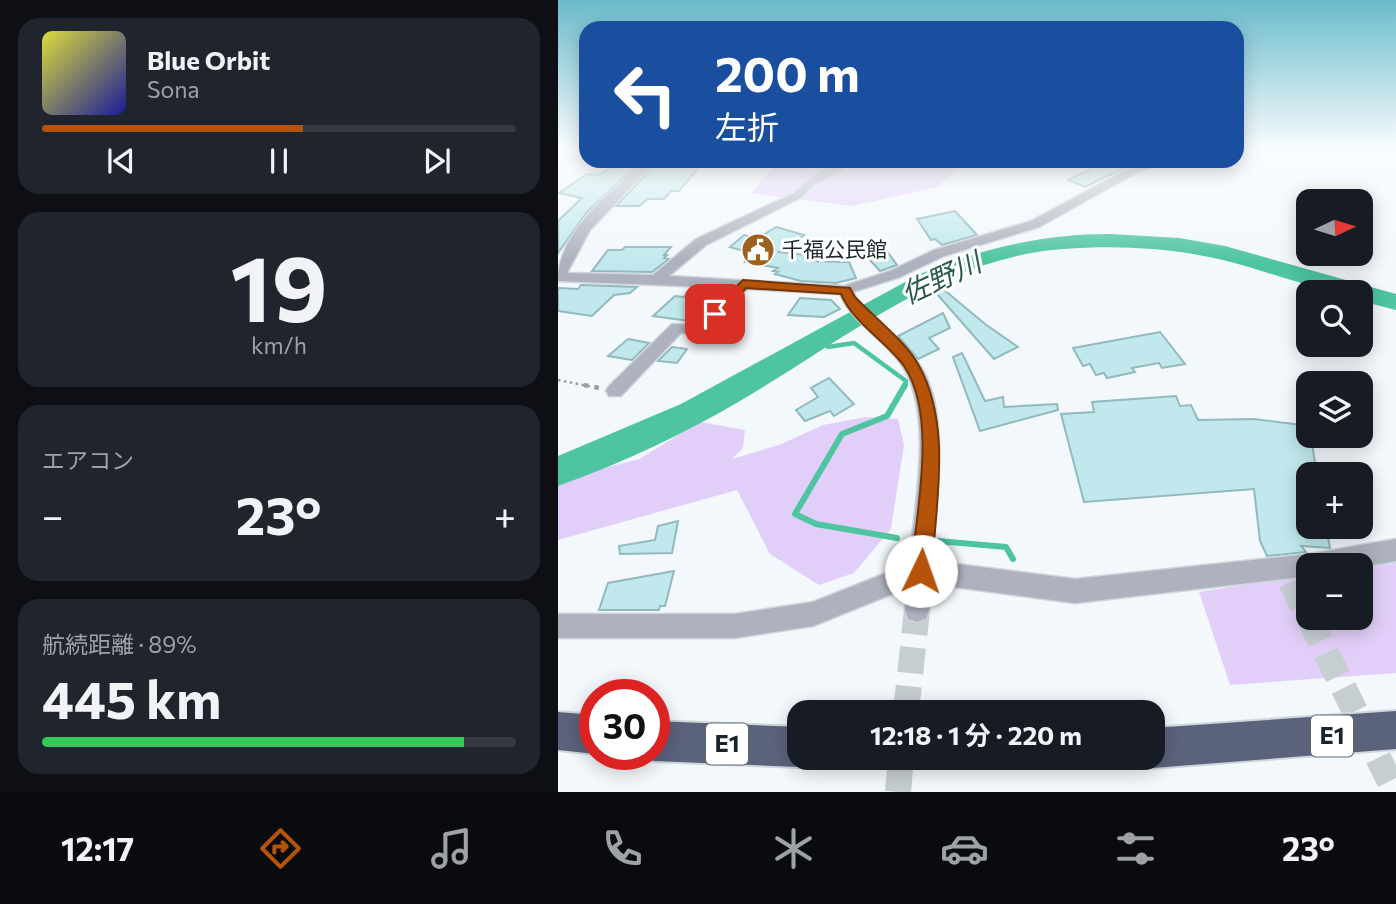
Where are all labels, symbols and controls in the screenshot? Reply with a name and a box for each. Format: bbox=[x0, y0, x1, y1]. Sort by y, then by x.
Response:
text: 200 m bbox=[715, 42, 860, 102]
text: Blue Orbit bbox=[147, 44, 270, 75]
icon: left bbox=[600, 49, 691, 140]
text: Sona bbox=[147, 75, 199, 103]
text: 左折 bbox=[715, 106, 779, 146]
icon: previous bbox=[102, 142, 140, 180]
icon: pause bbox=[260, 142, 298, 180]
icon: next bbox=[418, 142, 456, 180]
north arrow bbox=[1296, 189, 1374, 266]
map controls bbox=[1296, 189, 1373, 630]
text: 19 bbox=[230, 229, 328, 341]
public building icon: 千福公民館 bbox=[739, 231, 777, 269]
place label: 千福公民館 bbox=[782, 236, 887, 261]
water label: 佐野川 bbox=[895, 243, 989, 310]
button: search bbox=[1296, 280, 1373, 357]
pin bbox=[685, 284, 745, 344]
icon: arrive bbox=[696, 295, 734, 333]
text: km/h bbox=[251, 331, 307, 359]
button: layers bbox=[1296, 371, 1373, 448]
text: エアコン bbox=[42, 446, 134, 474]
button: + bbox=[1296, 462, 1373, 539]
text: 23° bbox=[236, 482, 322, 546]
text: − bbox=[42, 491, 64, 538]
text: + bbox=[494, 491, 516, 538]
position arrow bbox=[884, 534, 958, 608]
button: − bbox=[1296, 553, 1373, 630]
text: 航続距離 · 89% bbox=[42, 630, 196, 658]
text: 445 km bbox=[42, 666, 221, 730]
speed limit sign: 30 bbox=[579, 679, 670, 770]
road number: E1 bbox=[1311, 716, 1353, 756]
text: 12:18 · 1 分 · 220 m bbox=[870, 719, 1082, 750]
road number: E1 bbox=[706, 724, 748, 764]
icon: directions bbox=[256, 824, 305, 873]
icon: music bbox=[427, 824, 476, 873]
icon: phone bbox=[598, 824, 647, 873]
icon: climate bbox=[769, 824, 818, 873]
icon: car bbox=[940, 824, 989, 873]
icon: filters bbox=[1111, 824, 1160, 873]
text: 12:17 bbox=[61, 828, 134, 868]
text: 23° bbox=[1282, 828, 1335, 868]

